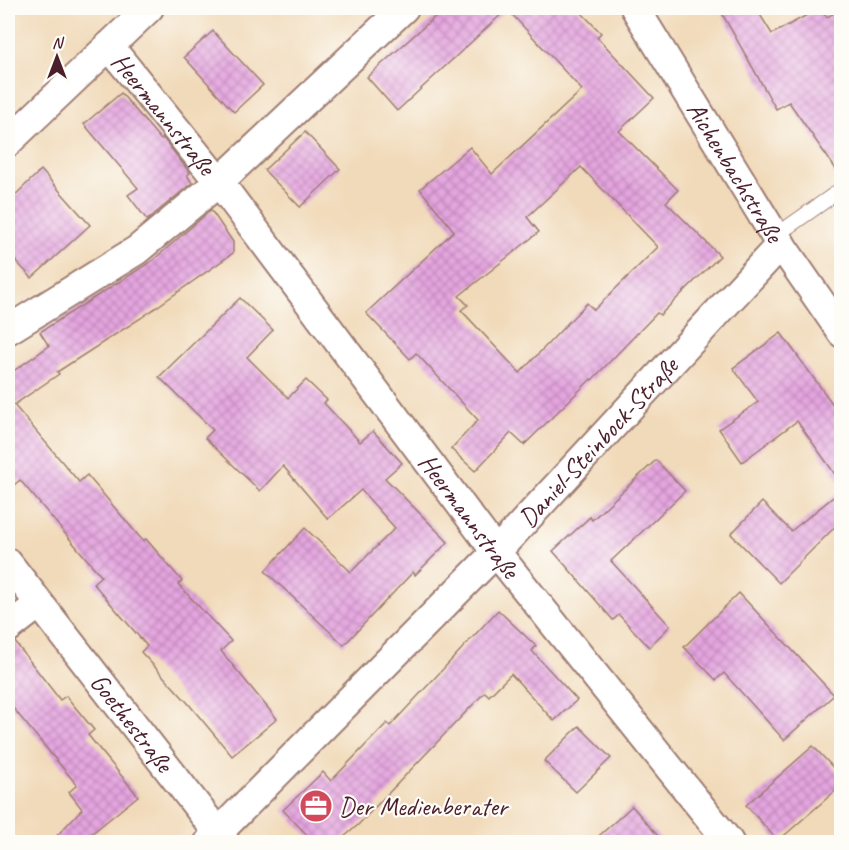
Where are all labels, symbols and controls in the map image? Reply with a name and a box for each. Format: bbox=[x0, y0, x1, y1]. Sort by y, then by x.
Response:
north arrow bbox=[27, 27, 87, 87]
text: N bbox=[52, 33, 65, 53]
street label: Heermannstraße bbox=[104, 46, 224, 184]
street label: Aichenbachstraße bbox=[679, 95, 792, 250]
street label: Daniel-Steinbock-Straße bbox=[511, 348, 687, 534]
street label: Heermannstraße bbox=[411, 447, 528, 587]
street label: Goethestraße bbox=[83, 667, 182, 781]
office icon: Der Medienberater bbox=[298, 788, 334, 824]
place label: Der Medienberater bbox=[339, 790, 510, 823]

